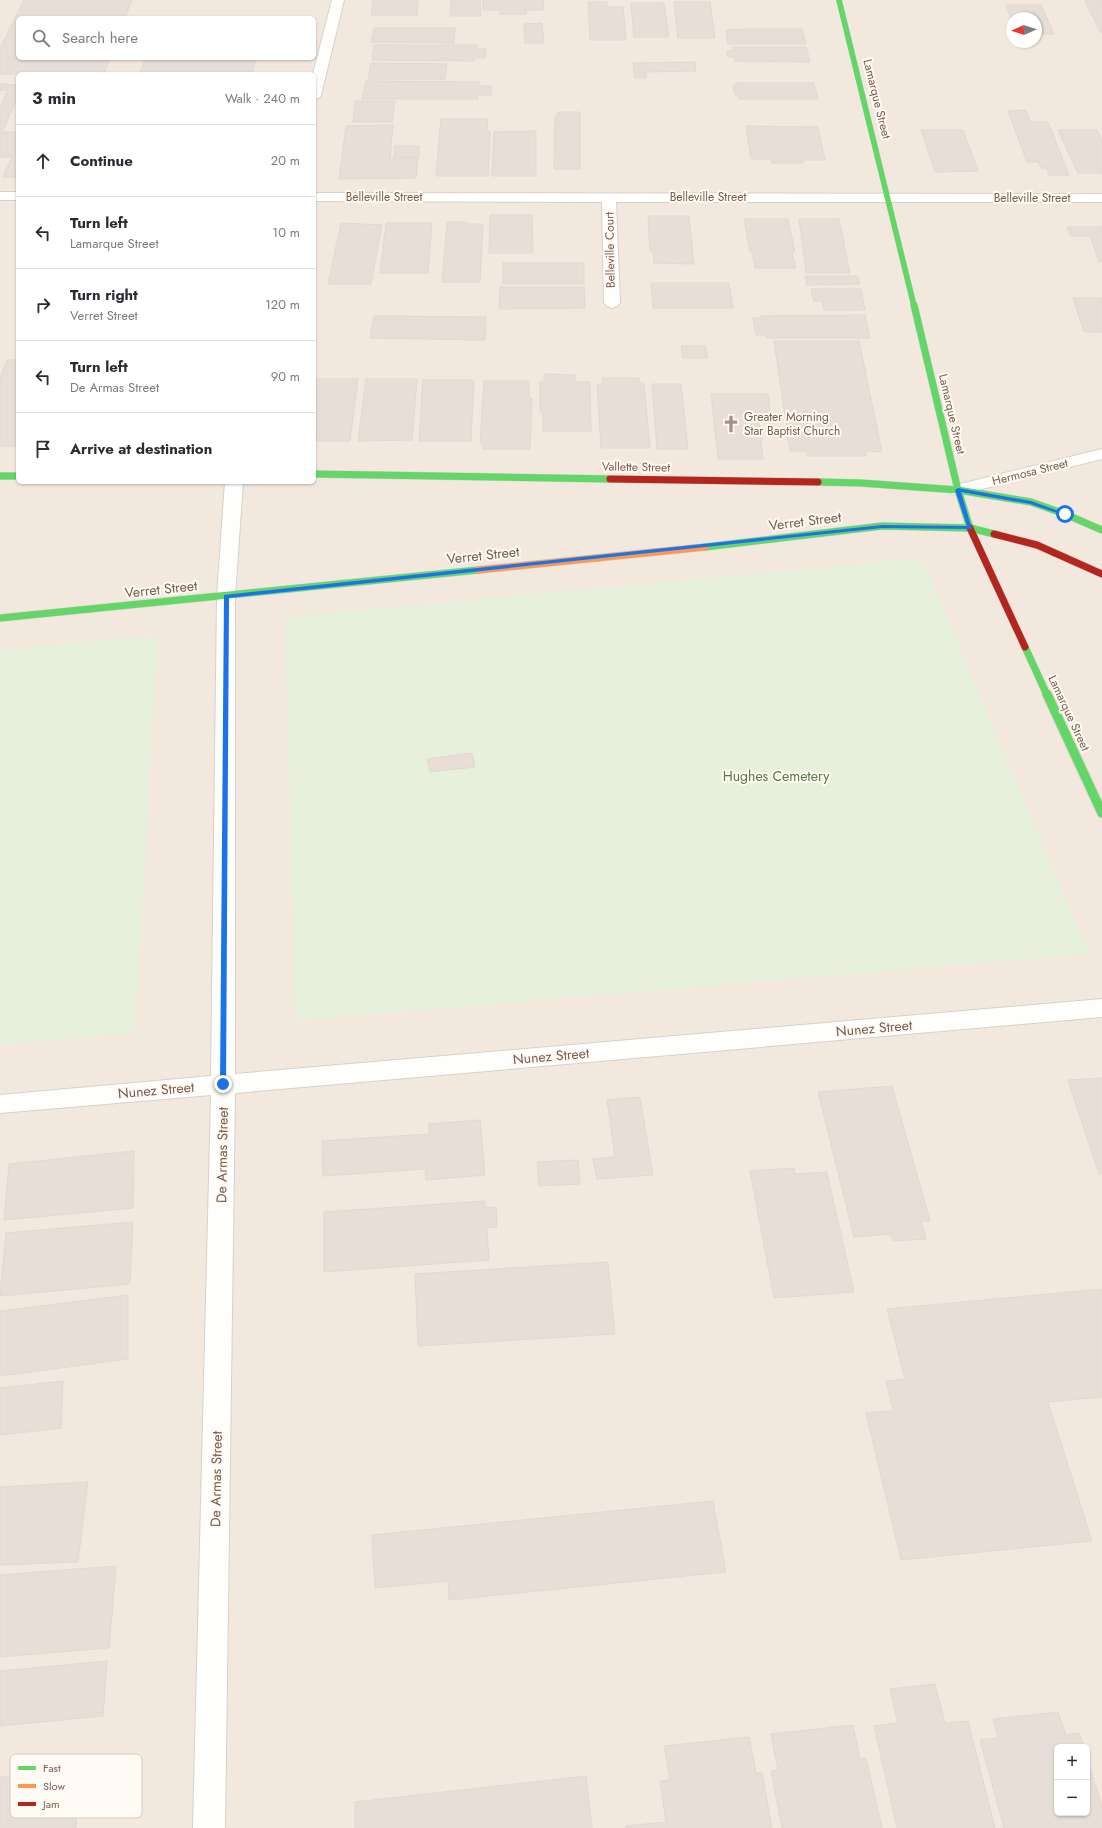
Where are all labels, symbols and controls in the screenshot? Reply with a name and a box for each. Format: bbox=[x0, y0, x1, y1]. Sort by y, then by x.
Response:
north arrow bbox=[1006, 12, 1042, 48]
search box bbox=[16, 16, 316, 60]
icon: search bbox=[30, 27, 52, 49]
text: Search here bbox=[62, 27, 138, 49]
street label: Lamarque Street bbox=[858, 57, 896, 141]
text: 3 min bbox=[32, 86, 76, 110]
text: Walk · 240 m bbox=[225, 89, 300, 108]
icon: ahead bbox=[32, 150, 54, 172]
text: Continue bbox=[70, 150, 133, 172]
text: 20 m bbox=[271, 151, 300, 170]
street label: Belleville Street bbox=[346, 188, 422, 206]
street label: Belleville Street bbox=[670, 188, 746, 206]
street label: Belleville Street bbox=[994, 189, 1070, 207]
text: Turn left bbox=[70, 212, 128, 234]
street label: Belleville Court bbox=[600, 212, 620, 288]
icon: left bbox=[32, 222, 54, 244]
text: 10 m bbox=[272, 223, 300, 242]
text: Lamarque Street bbox=[70, 234, 159, 253]
text: Turn right bbox=[70, 284, 138, 306]
icon: right bbox=[32, 294, 54, 316]
text: 120 m bbox=[265, 295, 300, 314]
text: Verret Street bbox=[70, 306, 138, 325]
text: Turn left bbox=[70, 356, 128, 378]
icon: left bbox=[32, 366, 54, 388]
text: 90 m bbox=[271, 367, 300, 386]
street label: Lamarque Street bbox=[934, 372, 970, 456]
text: De Armas Street bbox=[70, 378, 159, 397]
place label: Greater Morning Star Baptist Church bbox=[744, 408, 840, 440]
church icon: Greater Morning Star Baptist Church bbox=[721, 414, 741, 434]
icon: arrive bbox=[32, 438, 54, 460]
text: Arrive at destination bbox=[70, 438, 212, 460]
street label: Hermosa Street bbox=[990, 454, 1070, 490]
street label: Vallette Street bbox=[602, 457, 670, 477]
route start bbox=[1056, 505, 1074, 523]
street label: Verret Street bbox=[768, 507, 843, 535]
street label: Verret Street bbox=[446, 541, 521, 569]
street label: Verret Street bbox=[124, 575, 199, 603]
street label: Lamarque Street bbox=[1044, 672, 1094, 754]
park label: Hughes Cemetery bbox=[723, 766, 830, 786]
street label: Nunez Street bbox=[835, 1015, 914, 1041]
street label: Nunez Street bbox=[512, 1043, 591, 1069]
route end bbox=[214, 1075, 232, 1093]
street label: Nunez Street bbox=[117, 1077, 196, 1103]
street label: De Armas Street bbox=[211, 1106, 233, 1203]
street label: De Armas Street bbox=[205, 1430, 227, 1527]
map controls bbox=[1054, 1744, 1090, 1816]
button: + bbox=[1054, 1744, 1090, 1780]
legend bbox=[10, 1754, 142, 1818]
text: Fast bbox=[43, 1760, 61, 1776]
text: Slow bbox=[43, 1778, 65, 1794]
button: − bbox=[1054, 1780, 1090, 1816]
text: Jam bbox=[41, 1796, 60, 1812]

